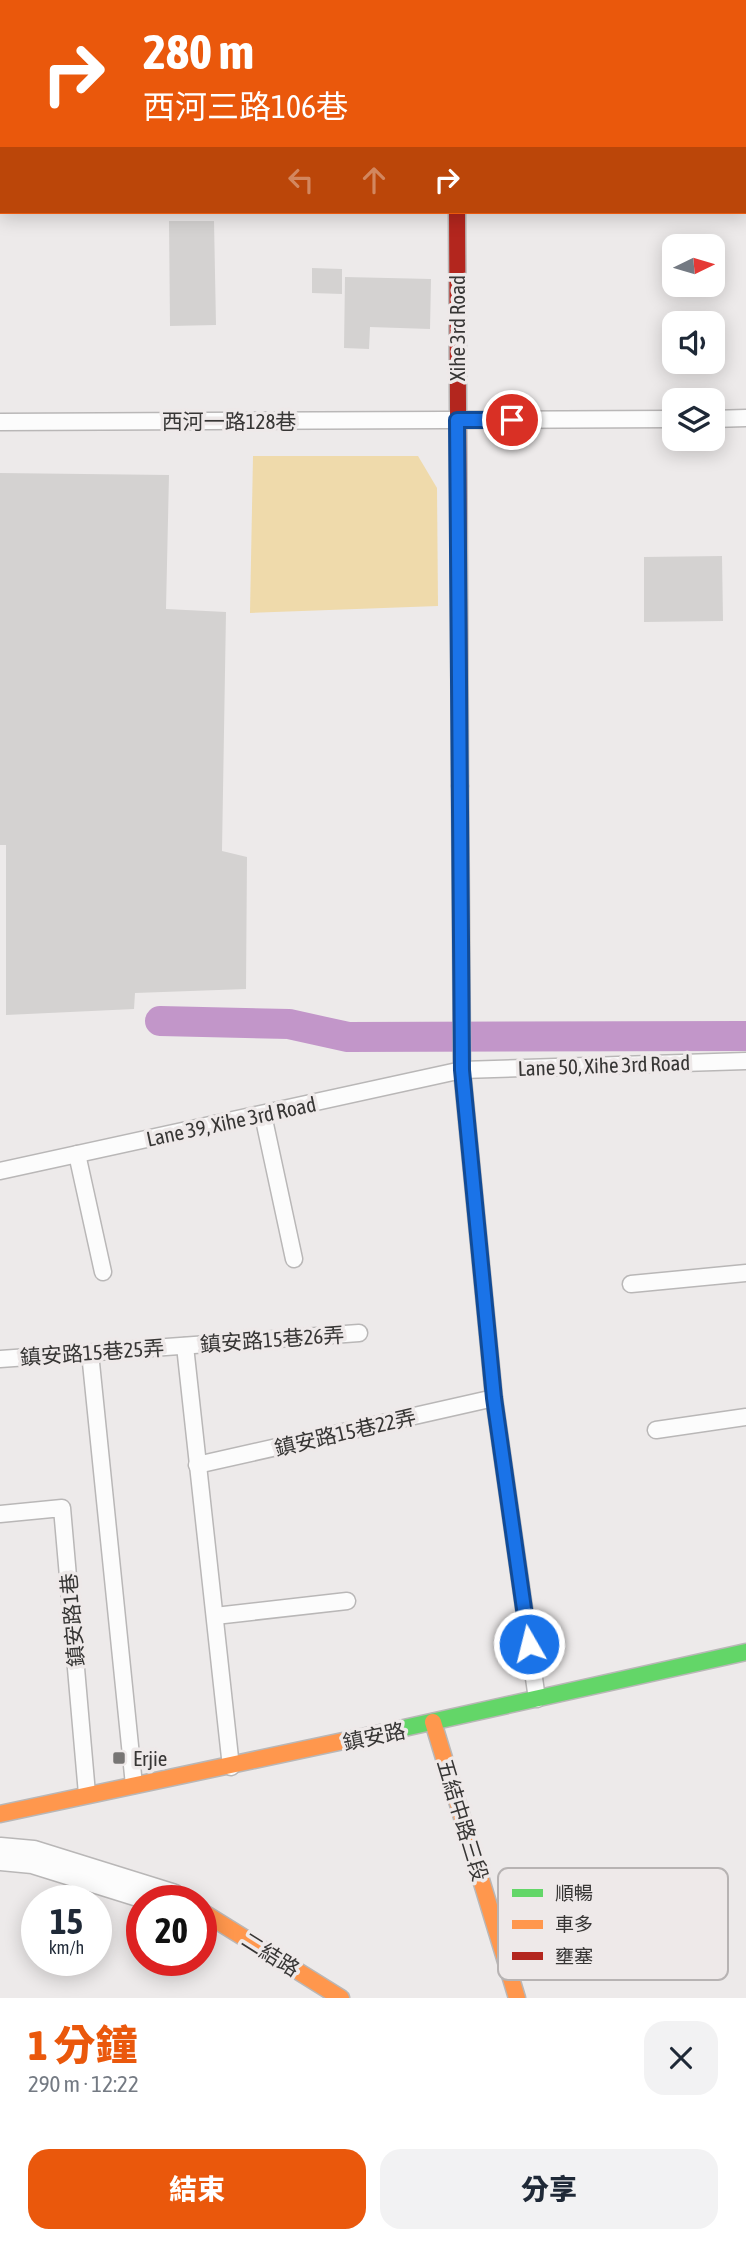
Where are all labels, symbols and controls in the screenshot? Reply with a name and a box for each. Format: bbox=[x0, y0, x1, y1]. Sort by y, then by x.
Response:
text: 280 m bbox=[143, 23, 254, 79]
icon: right bbox=[28, 28, 119, 119]
text: 西河三路106巷 bbox=[143, 88, 348, 125]
icon: left bbox=[282, 161, 320, 199]
icon: ahead bbox=[355, 161, 393, 199]
icon: right bbox=[428, 161, 466, 199]
north arrow bbox=[662, 234, 724, 298]
map controls bbox=[662, 234, 725, 451]
street label: Xihe 3rd Road bbox=[445, 275, 469, 381]
button: sound bbox=[662, 311, 725, 374]
button: layers bbox=[662, 388, 725, 451]
pin bbox=[482, 390, 542, 450]
icon: arrive bbox=[493, 401, 531, 439]
street label: 西河一路128巷 bbox=[162, 409, 296, 433]
street label: Lane 50, Xihe 3rd Road bbox=[517, 1050, 691, 1080]
street label: Lane 39, Xihe 3rd Road bbox=[144, 1091, 318, 1151]
street label: 鎮安路15巷26弄 bbox=[199, 1322, 345, 1356]
street label: 鎮安路15巷25弄 bbox=[19, 1335, 165, 1369]
street label: 鎮安路15巷22弄 bbox=[272, 1404, 418, 1460]
street label: 鎮安路1巷 bbox=[56, 1572, 88, 1668]
position arrow bbox=[492, 1607, 566, 1681]
street label: 鎮安路 bbox=[341, 1718, 407, 1754]
place label: Erjie bbox=[133, 1746, 167, 1770]
marker: Erjie bbox=[111, 1750, 127, 1766]
street label: 五結中路三段 bbox=[433, 1756, 493, 1884]
legend bbox=[498, 1868, 728, 1980]
text: 順暢 bbox=[555, 1882, 593, 1904]
speed limit sign: 20 bbox=[126, 1885, 217, 1976]
text: 15 bbox=[50, 1901, 83, 1941]
text: 車多 bbox=[555, 1913, 593, 1935]
street label: 二結路 bbox=[238, 1927, 304, 1981]
text: km/h bbox=[49, 1937, 84, 1958]
text: 壅塞 bbox=[555, 1945, 593, 1967]
text: 1 分鐘 bbox=[28, 2021, 138, 2069]
button: close bbox=[644, 2021, 718, 2095]
text: 290 m · 12:22 bbox=[28, 2071, 139, 2097]
button: 結束 bbox=[28, 2149, 366, 2229]
button: 分享 bbox=[380, 2149, 718, 2229]

